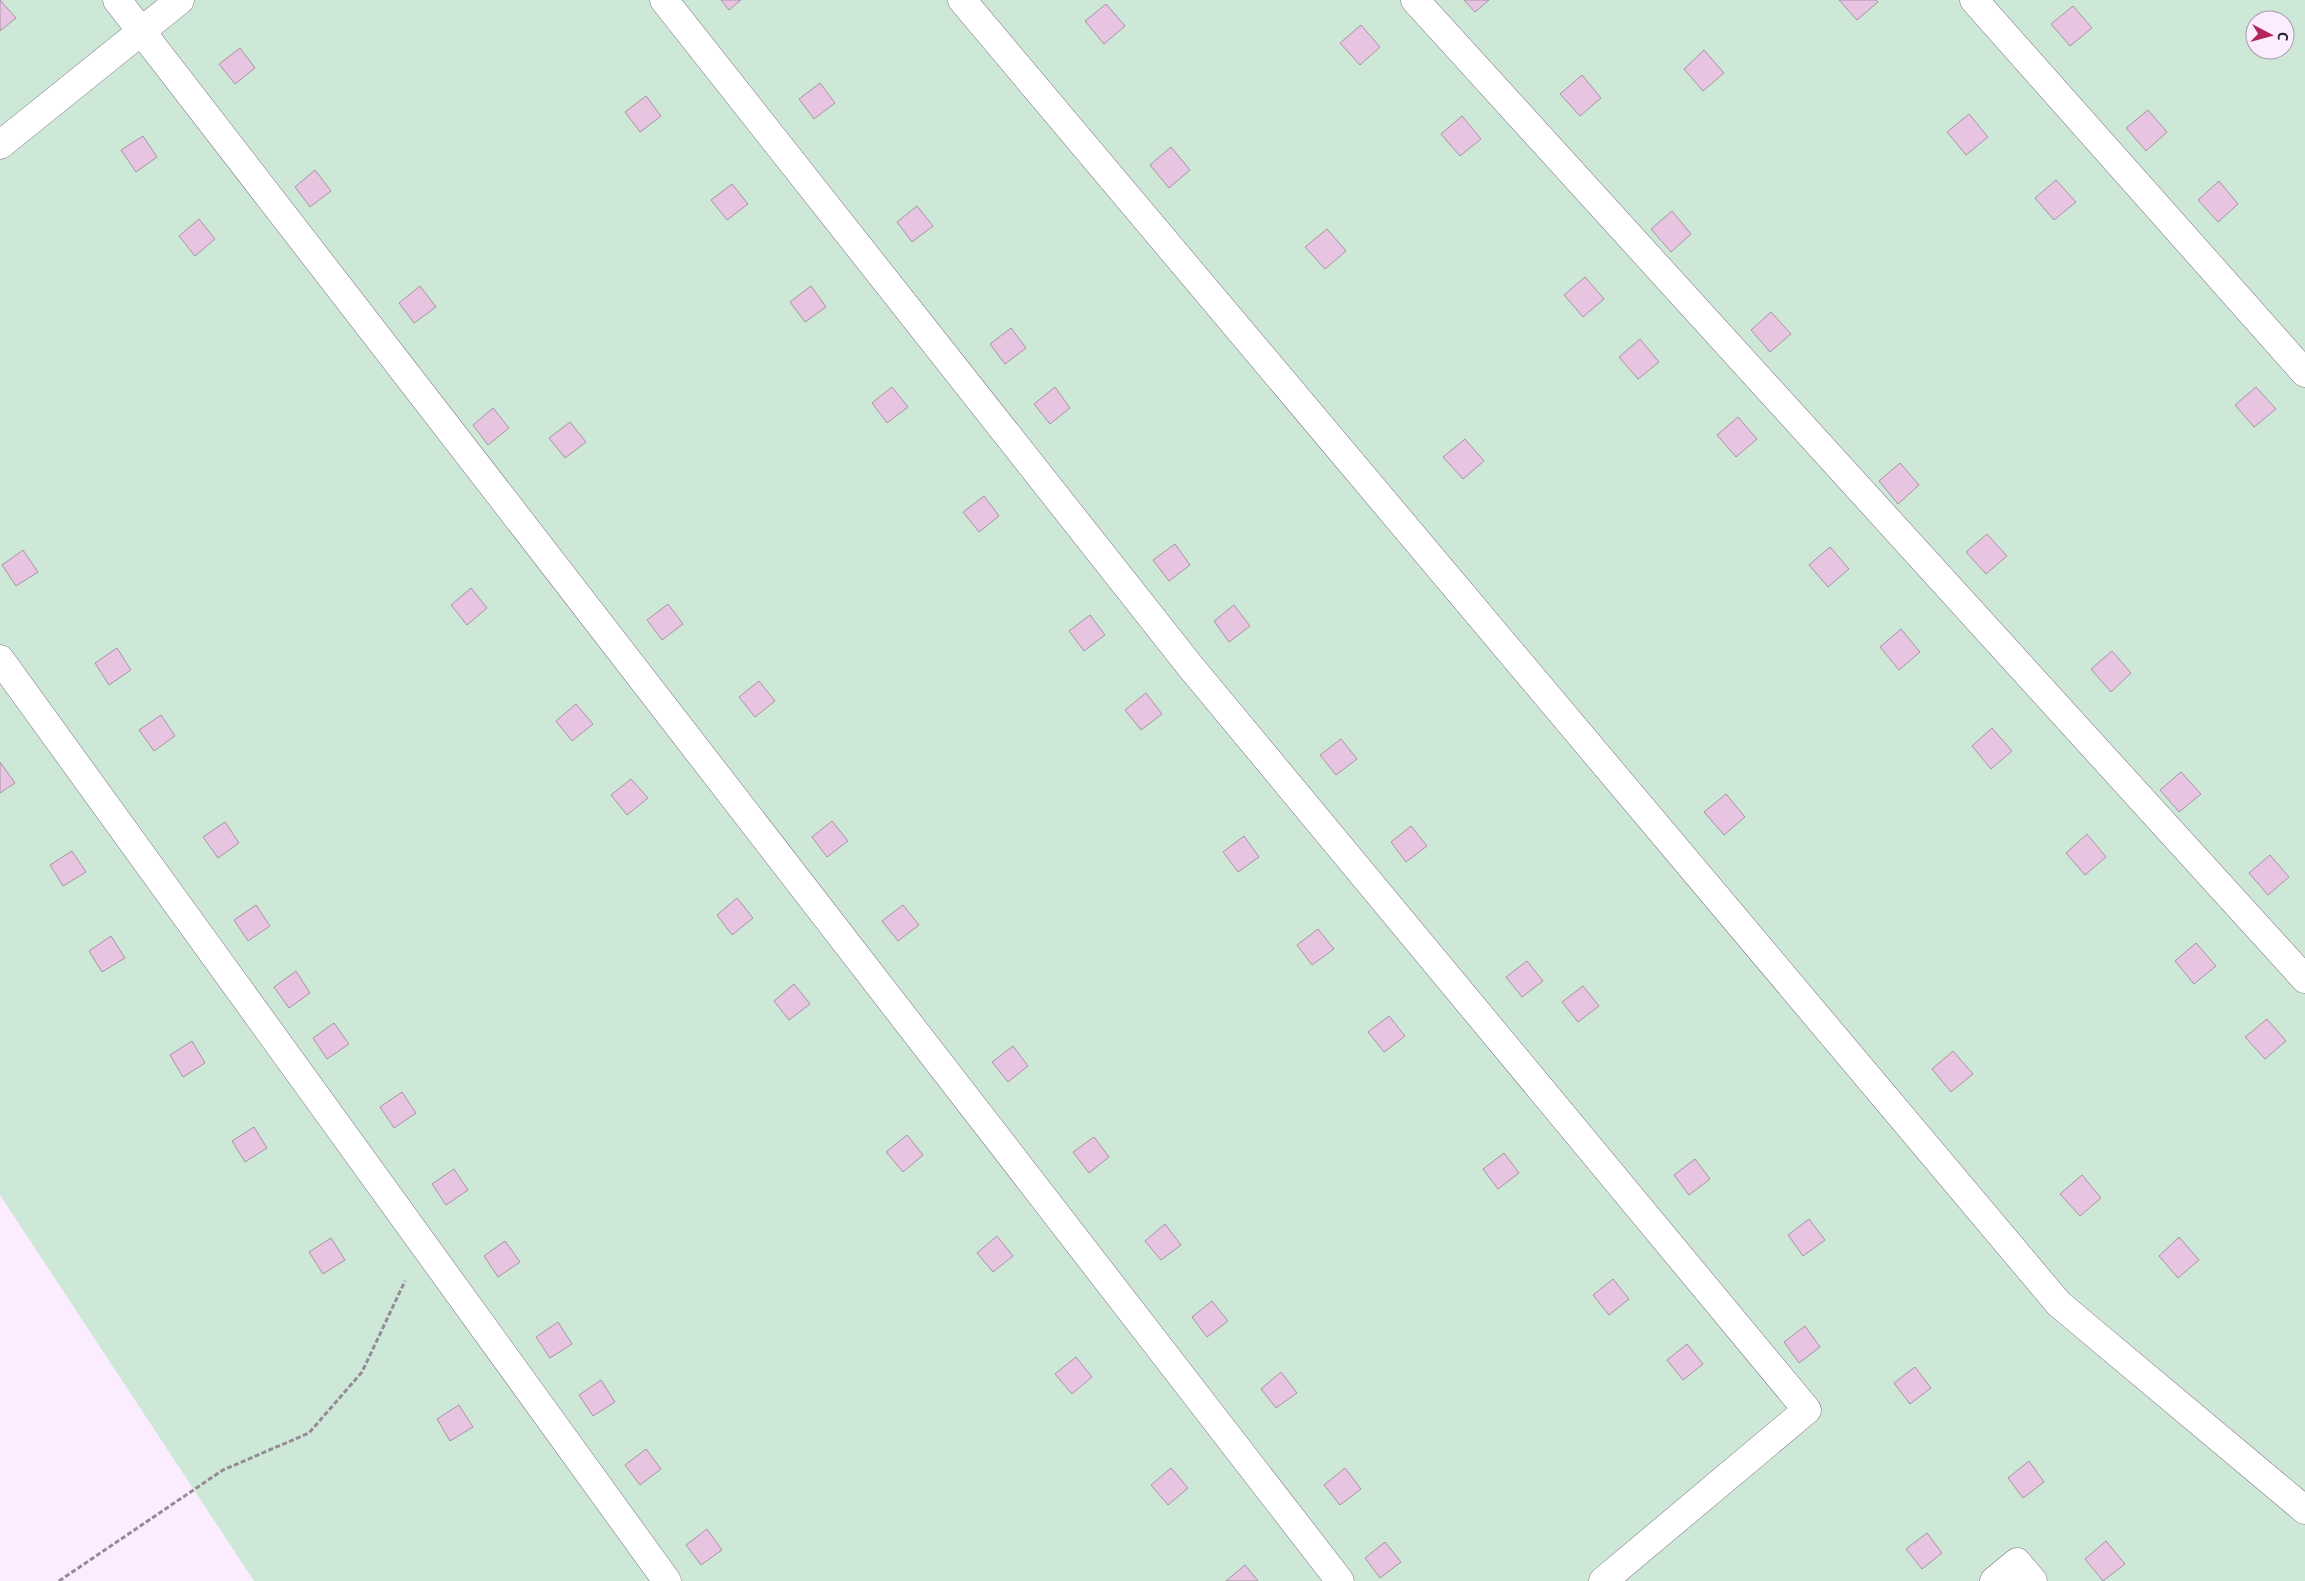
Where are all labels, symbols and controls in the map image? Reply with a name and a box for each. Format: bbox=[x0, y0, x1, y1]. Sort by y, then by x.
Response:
north arrow bbox=[2245, 10, 2295, 60]
text: С bbox=[2274, 31, 2293, 42]

